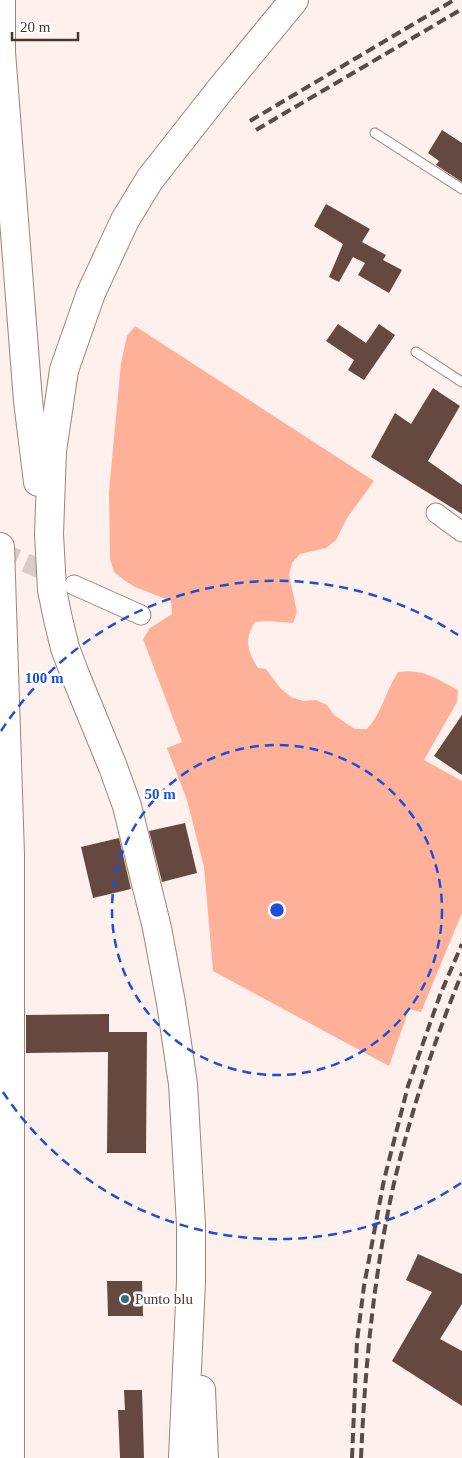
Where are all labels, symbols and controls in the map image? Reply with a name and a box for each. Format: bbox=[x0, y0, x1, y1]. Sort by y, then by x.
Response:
scale bar bbox=[12, 10, 79, 42]
text: 20 m bbox=[20, 19, 51, 35]
text: 100 m bbox=[25, 670, 64, 686]
text: 50 m bbox=[144, 786, 176, 802]
centre of rings bbox=[268, 901, 286, 919]
place label: Punto blu bbox=[135, 1291, 193, 1307]
marker: Punto blu bbox=[119, 1293, 131, 1305]

